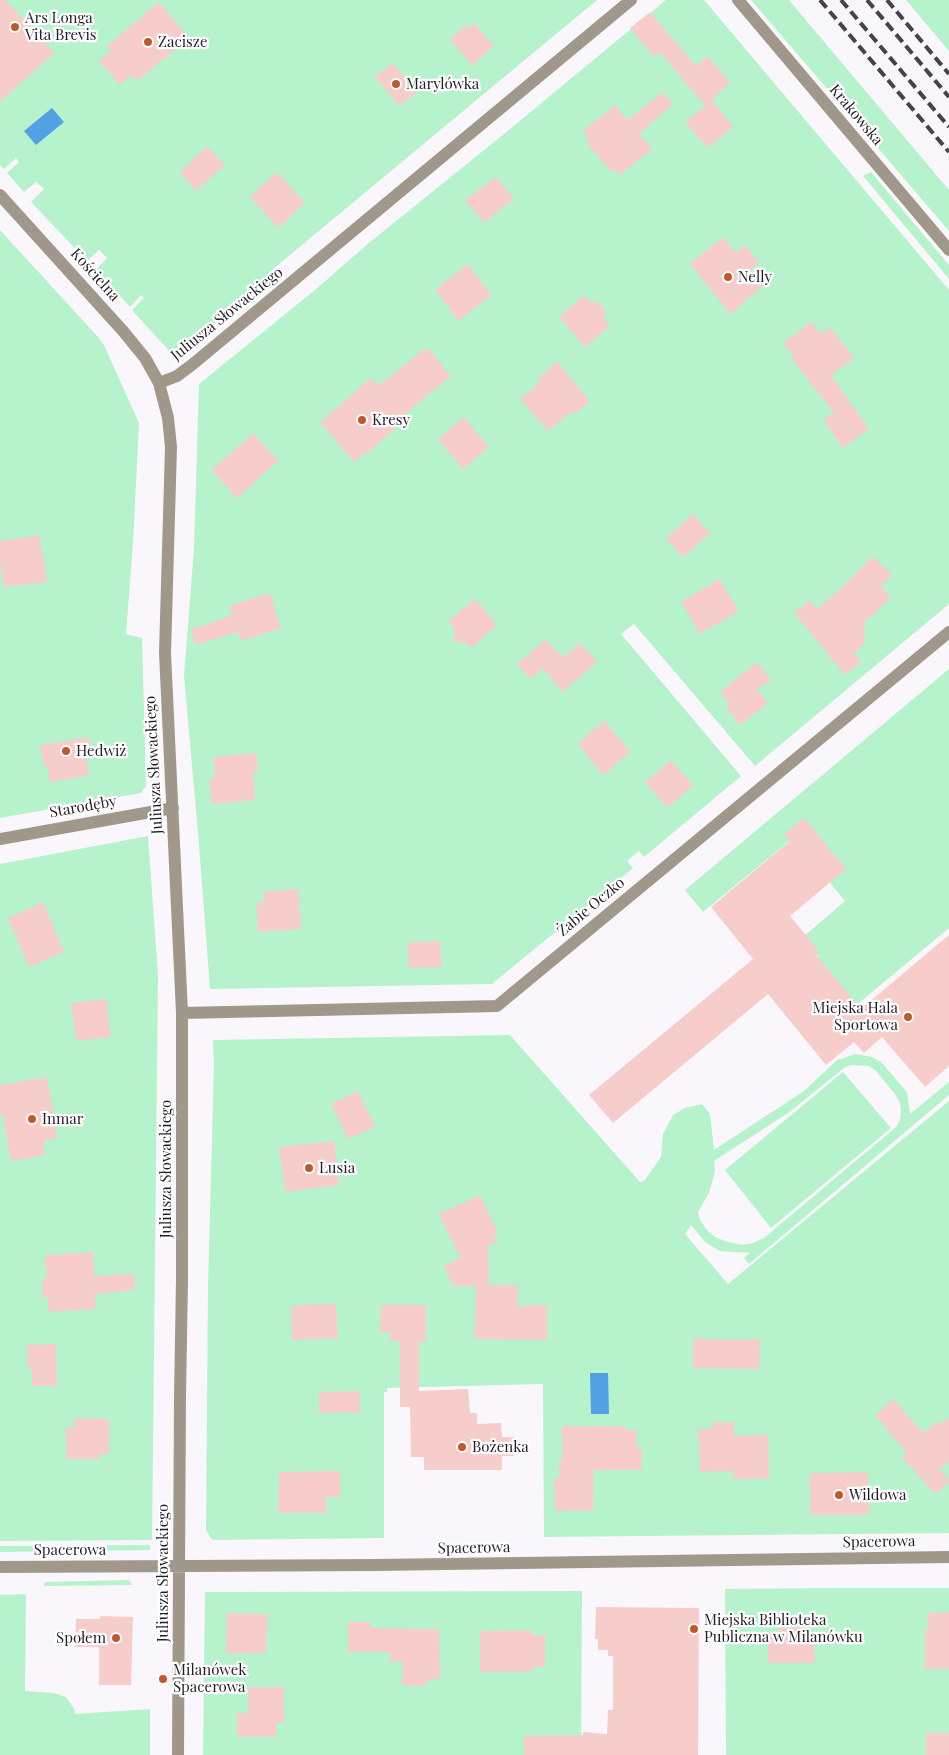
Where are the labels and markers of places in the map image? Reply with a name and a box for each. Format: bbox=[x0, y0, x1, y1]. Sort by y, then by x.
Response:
place label: Ars Longa Vita Brevis bbox=[25, 9, 97, 44]
marker: Ars Longa Vita Brevis bbox=[9, 21, 21, 33]
place label: Zacisze bbox=[158, 33, 207, 51]
marker: Zacisze bbox=[142, 36, 154, 48]
place label: Marylówka bbox=[406, 75, 479, 93]
marker: Marylówka bbox=[390, 78, 402, 90]
place label: Nelly bbox=[738, 268, 772, 286]
marker: Nelly bbox=[722, 271, 734, 283]
place label: Kresy bbox=[372, 411, 410, 429]
marker: Kresy bbox=[356, 414, 368, 426]
place label: Hedwiż bbox=[76, 742, 126, 760]
marker: Hedwiż bbox=[60, 745, 72, 757]
place label: Miejska Hala Sportowa bbox=[812, 999, 898, 1034]
marker: Miejska Hala Sportowa bbox=[902, 1011, 914, 1023]
place label: Inmar bbox=[42, 1110, 84, 1128]
marker: Inmar bbox=[26, 1113, 38, 1125]
place label: Lusia bbox=[319, 1159, 355, 1177]
marker: Lusia bbox=[303, 1162, 315, 1174]
place label: Bożenka bbox=[472, 1438, 529, 1456]
marker: Bożenka bbox=[456, 1441, 468, 1453]
place label: Wildowa bbox=[849, 1486, 907, 1504]
marker: Wildowa bbox=[833, 1489, 845, 1501]
place label: Miejska Biblioteka Publiczna w Milanówku bbox=[704, 1611, 863, 1646]
marker: Miejska Biblioteka Publiczna w Milanówku bbox=[688, 1623, 700, 1635]
place label: Społem bbox=[56, 1629, 106, 1647]
marker: Społem bbox=[110, 1632, 122, 1644]
place label: Milanówek Spacerowa bbox=[173, 1661, 247, 1696]
marker: Milanówek Spacerowa bbox=[157, 1673, 169, 1685]

